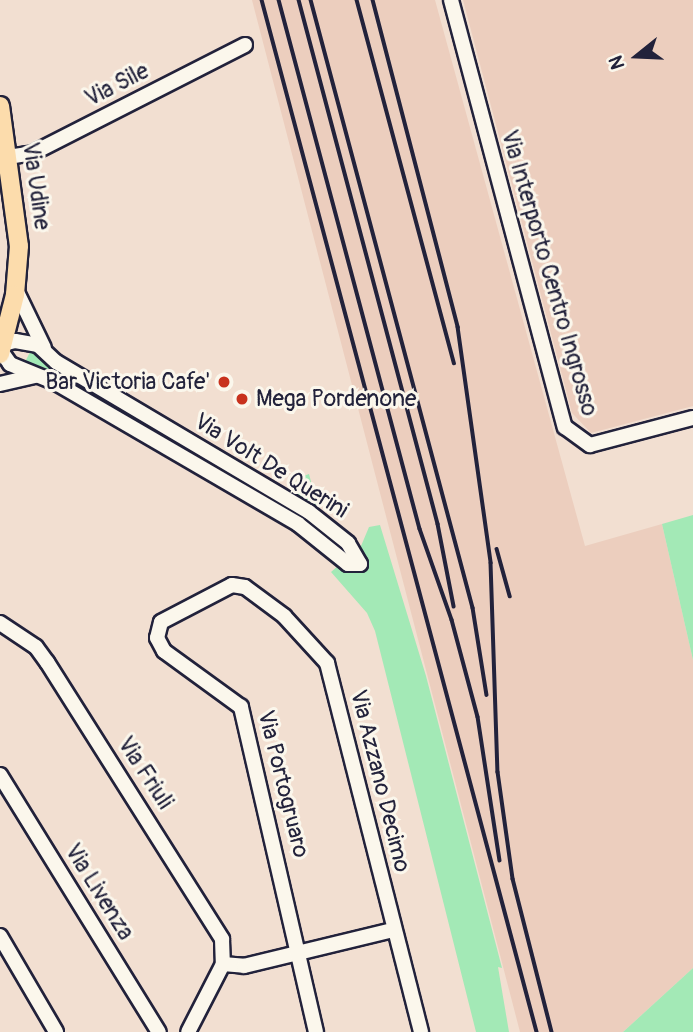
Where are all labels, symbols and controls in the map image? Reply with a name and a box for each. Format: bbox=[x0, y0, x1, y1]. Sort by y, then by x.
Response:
north arrow bbox=[602, 21, 672, 91]
text: N bbox=[604, 53, 630, 72]
street label: Via Sile bbox=[80, 57, 154, 113]
street label: Via Interporto Centro Ingrosso bbox=[495, 127, 603, 419]
street label: Via Udine bbox=[16, 140, 56, 232]
place label: Bar Victoria Cafe' bbox=[45, 368, 210, 396]
marker: Bar Victoria Cafe' bbox=[216, 374, 232, 390]
place label: Mega Pordenone bbox=[256, 385, 416, 413]
marker: Mega Pordenone bbox=[234, 391, 250, 407]
street label: Via Volt De Querini bbox=[189, 408, 353, 524]
street label: Via Azzano Decimo bbox=[344, 687, 416, 875]
street label: Via Portogruaro bbox=[251, 708, 315, 860]
street label: Via Friuli bbox=[111, 732, 179, 814]
street label: Via Livenza bbox=[59, 839, 139, 945]

